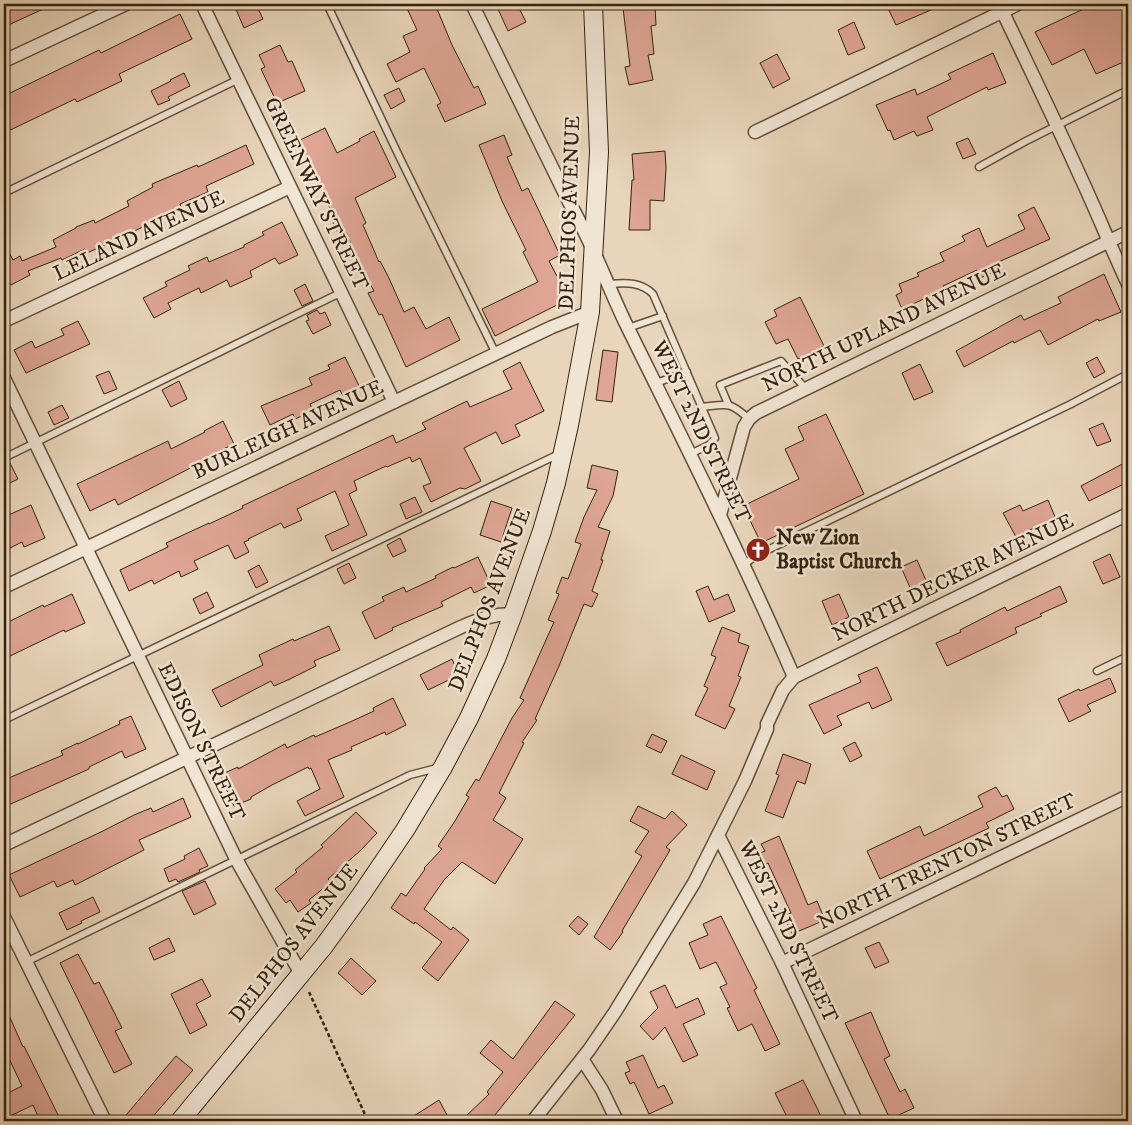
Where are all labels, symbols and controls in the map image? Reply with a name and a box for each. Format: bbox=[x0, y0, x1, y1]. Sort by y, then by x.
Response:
street label: GREENWAY STREET bbox=[258, 93, 374, 295]
street label: DELPHOS AVENUE bbox=[554, 115, 586, 311]
street label: LELAND AVENUE bbox=[49, 185, 229, 287]
street label: NORTH UPLAND AVENUE bbox=[758, 258, 1010, 398]
street label: WEST 2ND STREET bbox=[645, 336, 757, 528]
street label: BURLEIGH AVENUE bbox=[188, 374, 388, 486]
street label: DELPHOS AVENUE bbox=[443, 504, 537, 696]
street label: NORTH DECKER AVENUE bbox=[828, 508, 1078, 648]
place label: New Zion Baptist Church bbox=[776, 525, 903, 575]
church icon: New Zion Baptist Church bbox=[745, 537, 771, 563]
street label: EDISON STREET bbox=[151, 659, 251, 825]
street label: NORTH TRENTON STREET bbox=[813, 788, 1081, 936]
street label: WEST 2ND STREET bbox=[732, 836, 844, 1028]
street label: DELPHOS AVENUE bbox=[224, 858, 364, 1028]

